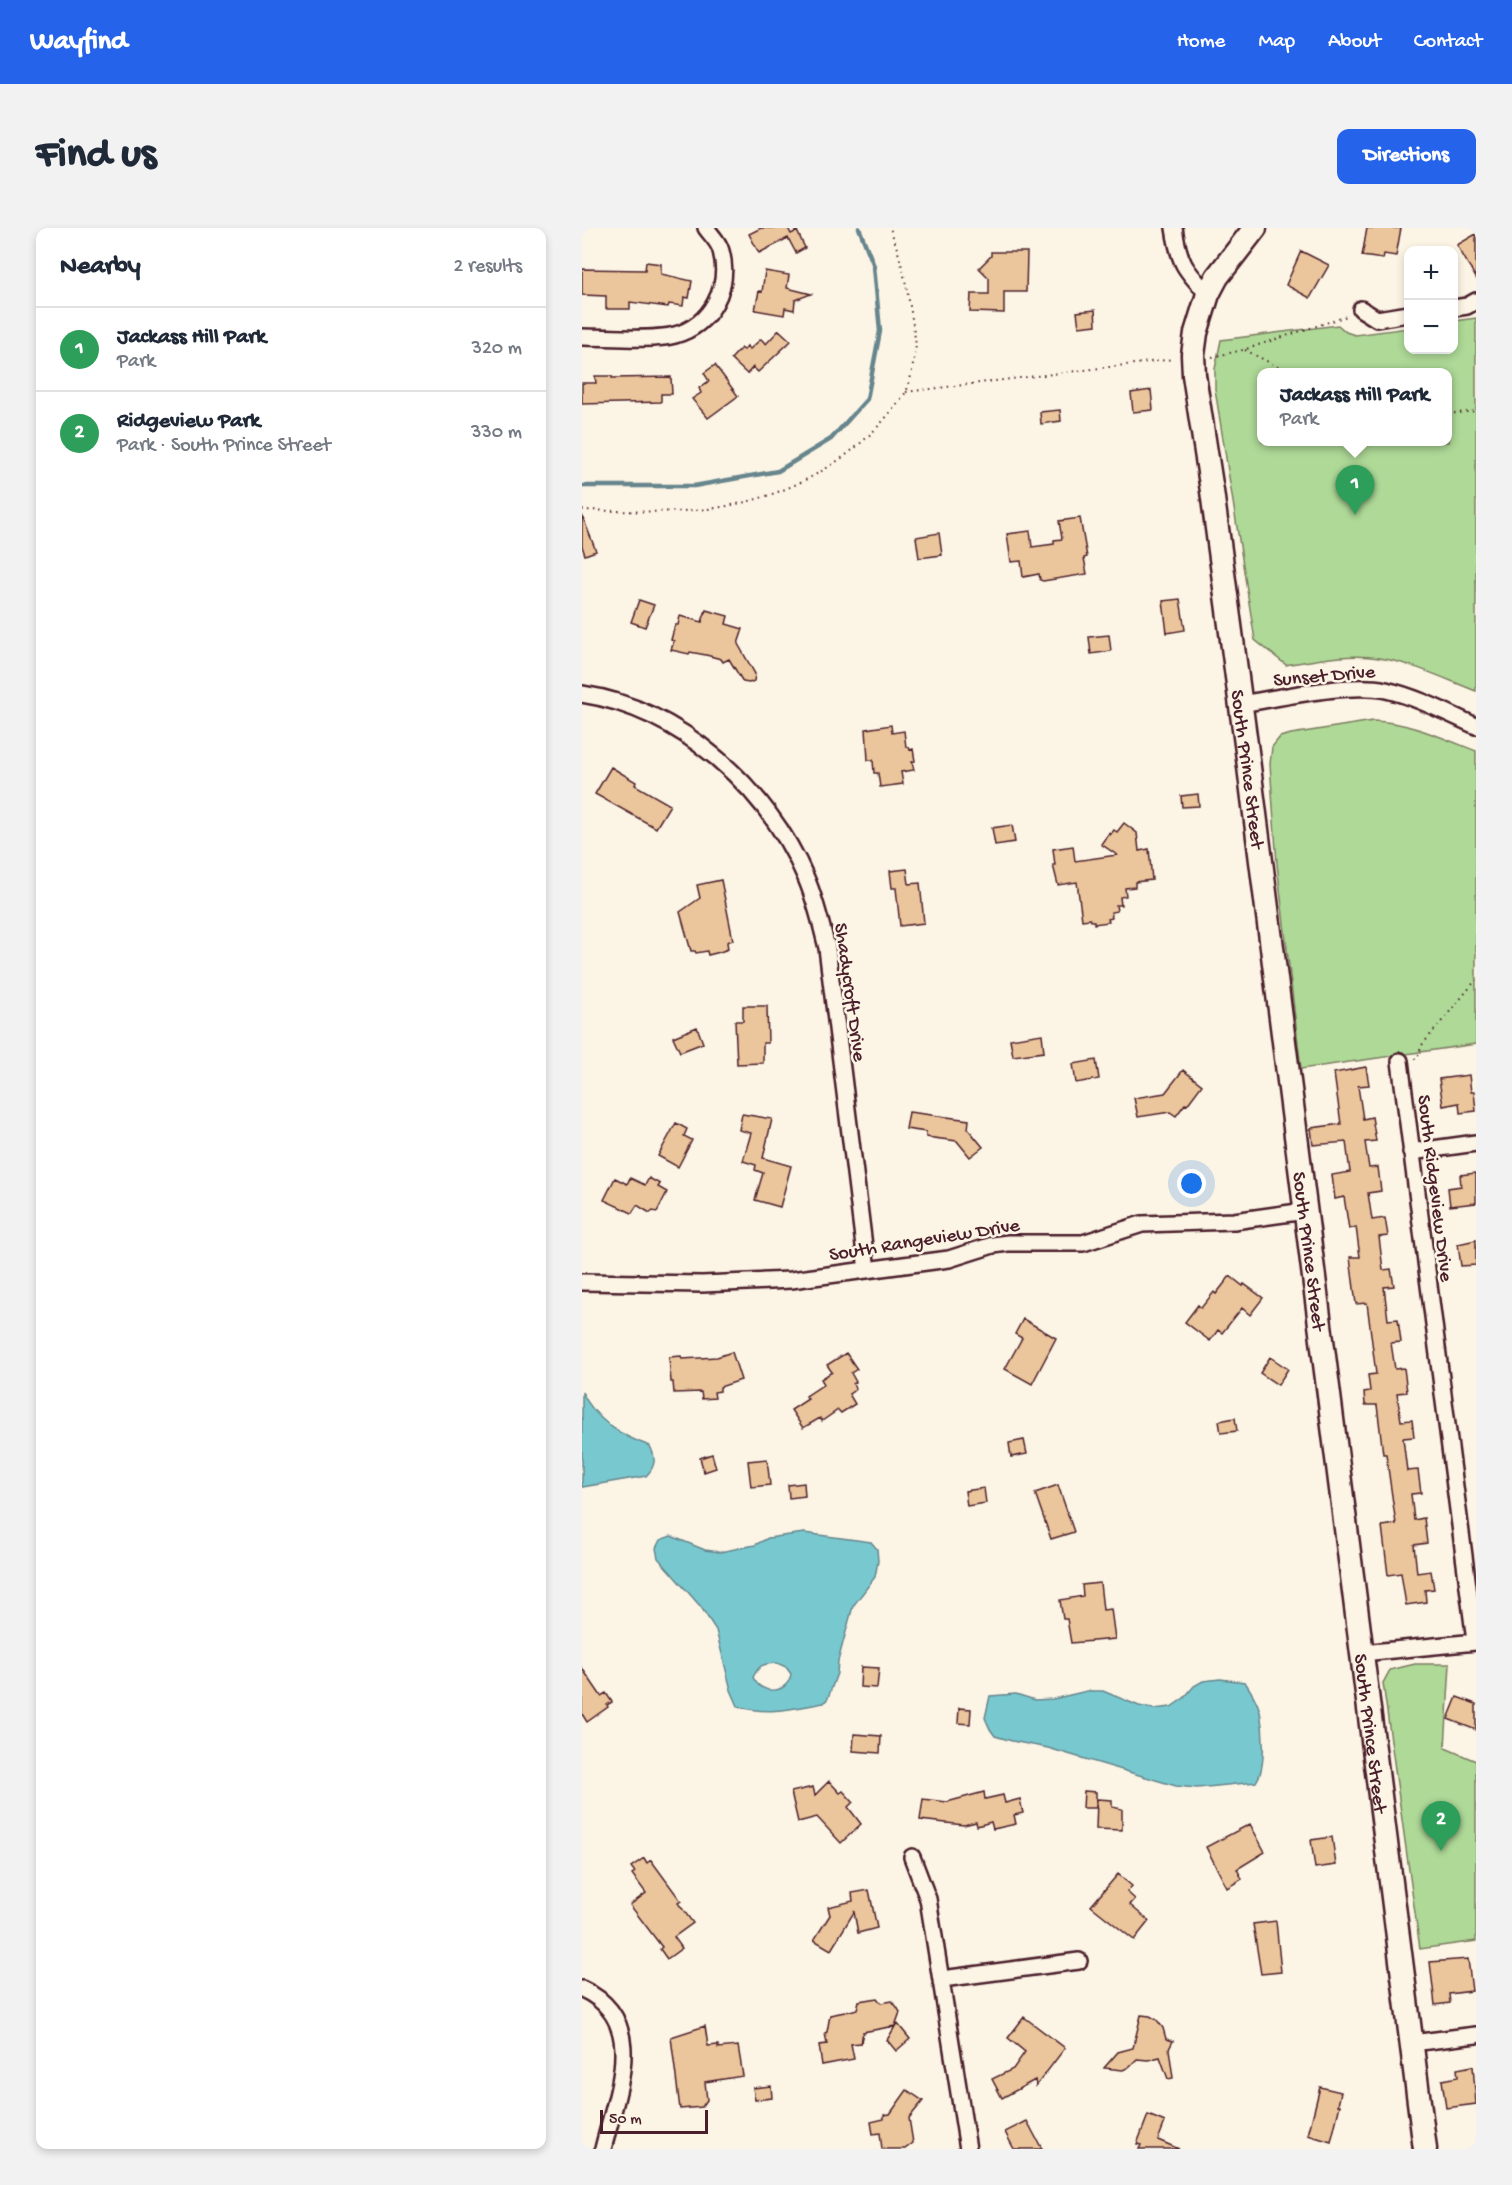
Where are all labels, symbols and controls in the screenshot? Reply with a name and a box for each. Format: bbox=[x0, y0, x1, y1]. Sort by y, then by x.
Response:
text: Wayfind bbox=[30, 26, 127, 59]
text: Home bbox=[1177, 30, 1225, 55]
text: Map bbox=[1258, 30, 1295, 55]
text: About bbox=[1328, 30, 1381, 55]
text: Contact bbox=[1414, 30, 1482, 55]
button: Directions bbox=[1337, 129, 1476, 184]
text: Find us bbox=[36, 132, 156, 181]
map controls bbox=[1404, 246, 1458, 354]
button: + bbox=[1404, 246, 1458, 300]
text: Nearby bbox=[60, 252, 141, 283]
text: 2 results bbox=[453, 256, 522, 279]
button: − bbox=[1404, 300, 1458, 354]
text: Jackass Hill Park bbox=[117, 325, 266, 351]
text: 1 bbox=[75, 338, 84, 361]
text: 320 m bbox=[472, 338, 522, 361]
text: Park bbox=[117, 351, 155, 374]
popup bbox=[1257, 368, 1452, 446]
text: Jackass Hill Park bbox=[1280, 383, 1429, 409]
text: Ridgeview Park bbox=[117, 409, 260, 435]
text: Park bbox=[1280, 409, 1318, 432]
text: 2 bbox=[75, 422, 84, 445]
text: 330 m bbox=[471, 422, 522, 445]
text: Park · South Prince Street bbox=[117, 435, 331, 458]
pin: 1 bbox=[1336, 466, 1374, 515]
street label: Sunset Drive bbox=[1272, 662, 1377, 693]
street label: South Prince Street bbox=[1224, 688, 1268, 852]
street label: Shadycroft Drive bbox=[827, 922, 870, 1064]
street label: South Ridgeview Drive bbox=[1411, 1094, 1456, 1284]
your location bbox=[1177, 1169, 1206, 1198]
street label: South Prince Street bbox=[1286, 1171, 1329, 1334]
street label: South Rangeview Drive bbox=[828, 1215, 1022, 1268]
street label: South Prince Street bbox=[1347, 1653, 1390, 1816]
pin: 2 bbox=[1422, 1802, 1460, 1851]
scale bar bbox=[600, 2107, 708, 2134]
text: 50 m bbox=[609, 2111, 642, 2130]

